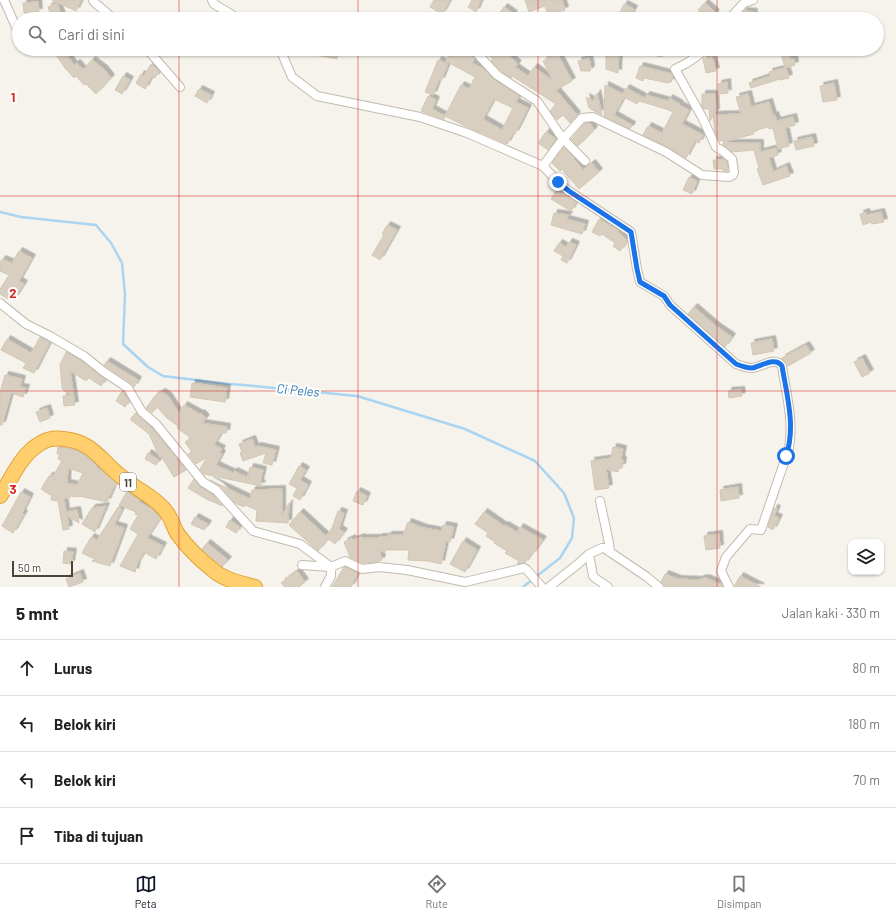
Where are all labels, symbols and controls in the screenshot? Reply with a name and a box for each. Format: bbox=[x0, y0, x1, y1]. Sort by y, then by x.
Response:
search box bbox=[12, 12, 884, 56]
icon: search bbox=[26, 23, 48, 45]
text: Cari di sini bbox=[58, 25, 125, 43]
text: 1 bbox=[11, 89, 15, 105]
route end bbox=[549, 173, 567, 191]
text: 2 bbox=[9, 285, 17, 301]
water label: Ci Peles bbox=[276, 380, 320, 400]
route start bbox=[777, 447, 795, 465]
road number: 11 bbox=[120, 473, 136, 491]
text: 3 bbox=[9, 481, 17, 497]
map controls bbox=[848, 539, 884, 575]
button: layers bbox=[848, 539, 884, 575]
scale bar bbox=[12, 559, 73, 578]
text: 50 m bbox=[18, 561, 41, 574]
text: 5 mnt bbox=[16, 603, 59, 623]
text: Jalan kaki · 330 m bbox=[782, 605, 880, 621]
icon: ahead bbox=[16, 657, 38, 679]
text: Lurus bbox=[54, 659, 92, 677]
text: 80 m bbox=[853, 660, 880, 676]
icon: left bbox=[16, 713, 38, 735]
text: Belok kiri bbox=[54, 715, 116, 733]
text: 180 m bbox=[848, 716, 880, 732]
icon: left bbox=[16, 769, 38, 791]
text: Belok kiri bbox=[54, 771, 116, 789]
text: 70 m bbox=[853, 772, 880, 788]
icon: arrive bbox=[16, 825, 38, 847]
text: Tiba di tujuan bbox=[54, 827, 143, 845]
tab: Peta bbox=[135, 873, 157, 910]
tab: Rute bbox=[426, 873, 448, 910]
tab: Disimpan bbox=[717, 873, 761, 910]

